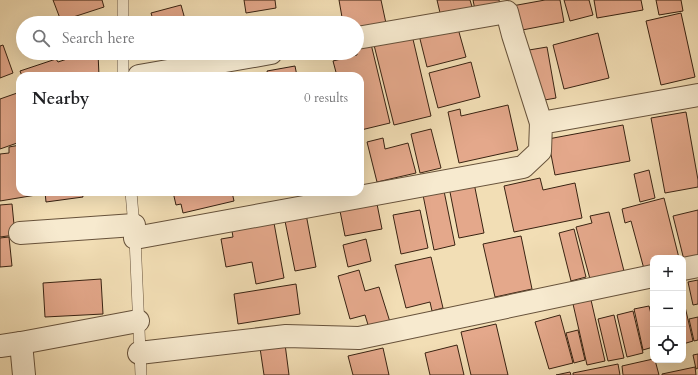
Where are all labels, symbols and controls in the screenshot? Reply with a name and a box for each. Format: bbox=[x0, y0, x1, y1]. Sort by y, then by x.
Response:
search box bbox=[16, 16, 364, 60]
icon: search bbox=[30, 27, 52, 49]
text: Search here bbox=[62, 28, 135, 48]
text: Nearby bbox=[32, 87, 89, 110]
text: 0 results bbox=[304, 89, 348, 107]
map controls bbox=[650, 255, 686, 363]
button: + bbox=[650, 255, 686, 291]
button: − bbox=[650, 291, 686, 327]
button: locate bbox=[650, 327, 686, 363]

